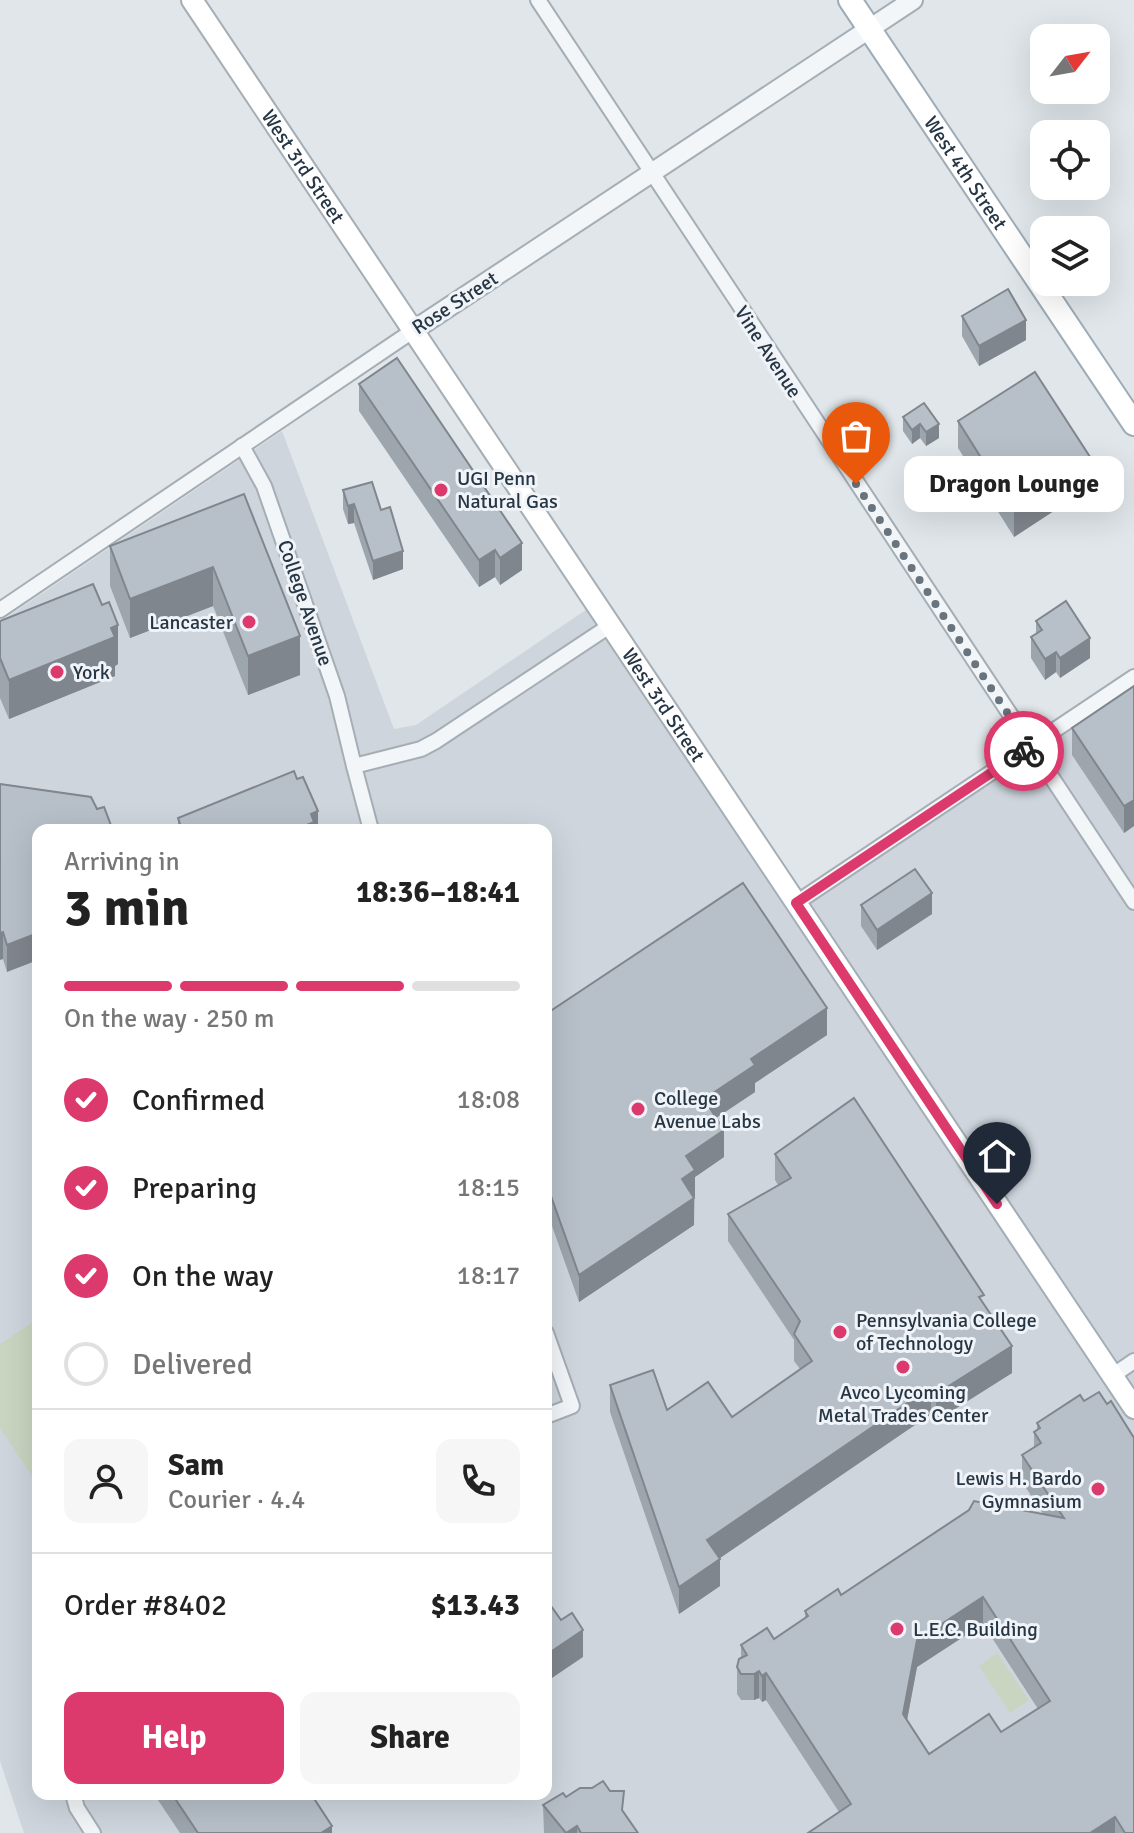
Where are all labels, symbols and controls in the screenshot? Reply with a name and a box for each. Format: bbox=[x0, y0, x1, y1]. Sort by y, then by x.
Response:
north arrow bbox=[1030, 24, 1110, 104]
map controls bbox=[1030, 24, 1110, 296]
street label: West 3rd Street bbox=[256, 105, 350, 228]
street label: West 4th Street bbox=[919, 111, 1013, 234]
button: locate bbox=[1030, 120, 1110, 200]
button: layers bbox=[1030, 216, 1110, 296]
street label: Rose Street bbox=[407, 266, 503, 340]
street label: Vine Avenue bbox=[729, 301, 807, 403]
pin bbox=[822, 402, 890, 484]
icon: bag bbox=[834, 414, 878, 458]
callout: Dragon Lounge bbox=[904, 456, 1124, 512]
place label: UGI Penn Natural Gas bbox=[457, 466, 558, 514]
text: Dragon Lounge bbox=[929, 468, 1099, 500]
marker: UGI Penn Natural Gas bbox=[432, 481, 450, 499]
street label: College Avenue bbox=[272, 537, 338, 669]
place label: Lancaster bbox=[149, 610, 234, 635]
marker: Lancaster bbox=[240, 613, 258, 631]
street label: West 3rd Street bbox=[617, 643, 711, 766]
place label: York bbox=[73, 660, 110, 685]
marker: York bbox=[48, 663, 66, 681]
courier bbox=[984, 711, 1064, 791]
icon: bike bbox=[1002, 729, 1046, 773]
text: Arriving in bbox=[64, 846, 180, 878]
text: 18:36–18:41 bbox=[356, 874, 520, 911]
text: 3 min bbox=[64, 876, 190, 940]
text: On the way · 250 m bbox=[64, 1003, 274, 1035]
icon: check bbox=[64, 1078, 108, 1122]
text: Confirmed bbox=[132, 1082, 265, 1119]
text: 18:08 bbox=[457, 1084, 520, 1116]
place label: College Avenue Labs bbox=[654, 1086, 761, 1134]
marker: College Avenue Labs bbox=[629, 1100, 647, 1118]
pin bbox=[963, 1122, 1031, 1204]
icon: home bbox=[975, 1134, 1019, 1178]
icon: check bbox=[64, 1166, 108, 1210]
text: Preparing bbox=[132, 1170, 257, 1207]
text: 18:15 bbox=[457, 1172, 520, 1204]
icon: check bbox=[64, 1254, 108, 1298]
text: On the way bbox=[132, 1258, 273, 1295]
text: 18:17 bbox=[457, 1260, 520, 1292]
place label: Pennsylvania College of Technology bbox=[856, 1308, 1037, 1356]
marker: Pennsylvania College of Technology bbox=[831, 1323, 849, 1341]
text: Delivered bbox=[132, 1346, 253, 1383]
marker: Avco Lycoming Metal Trades Center bbox=[894, 1358, 912, 1376]
place label: Avco Lycoming Metal Trades Center bbox=[818, 1380, 989, 1428]
button: person bbox=[64, 1439, 148, 1523]
button: phone bbox=[436, 1439, 520, 1523]
text: Sam bbox=[168, 1447, 224, 1484]
place label: Lewis H. Bardo Gymnasium bbox=[955, 1466, 1082, 1514]
marker: Lewis H. Bardo Gymnasium bbox=[1089, 1480, 1107, 1498]
text: Courier · 4.4 bbox=[168, 1484, 305, 1516]
text: Order #8402 bbox=[64, 1587, 227, 1624]
text: $13.43 bbox=[430, 1587, 520, 1624]
place label: L.E.C. Building bbox=[913, 1617, 1038, 1642]
marker: L.E.C. Building bbox=[888, 1620, 906, 1638]
button: Help bbox=[64, 1692, 284, 1784]
button: Share bbox=[300, 1692, 520, 1784]

